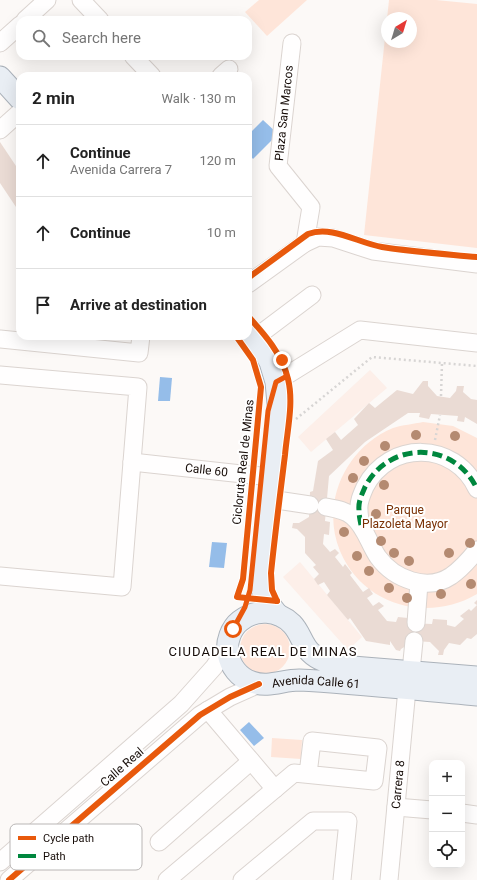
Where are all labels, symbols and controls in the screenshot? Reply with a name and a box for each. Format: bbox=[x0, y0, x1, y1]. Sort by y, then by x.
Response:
north arrow bbox=[381, 12, 417, 48]
search box bbox=[16, 16, 252, 60]
icon: search bbox=[30, 27, 52, 49]
text: Search here bbox=[62, 29, 141, 47]
street label: Plaza San Marcos bbox=[272, 65, 296, 161]
text: 2 min bbox=[32, 88, 75, 108]
text: Walk · 130 m bbox=[161, 91, 236, 106]
text: Continue bbox=[70, 144, 131, 162]
icon: ahead bbox=[32, 150, 54, 172]
text: 120 m bbox=[199, 153, 236, 168]
text: Avenida Carrera 7 bbox=[70, 162, 172, 177]
icon: ahead bbox=[32, 222, 54, 244]
text: Continue bbox=[70, 224, 131, 242]
text: 10 m bbox=[207, 225, 236, 240]
icon: arrive bbox=[32, 294, 54, 316]
text: Arrive at destination bbox=[70, 296, 207, 314]
route end bbox=[273, 351, 291, 369]
street label: Cicloruta Real de Minas bbox=[229, 399, 257, 525]
street label: Calle 60 bbox=[184, 461, 229, 479]
park label: Parque Plazoleta Mayor bbox=[362, 503, 448, 531]
route start bbox=[224, 620, 242, 638]
district label: CIUDADELA REAL DE MINAS bbox=[169, 644, 357, 659]
street label: Avenida Calle 61 bbox=[271, 673, 361, 691]
street label: Calle Real bbox=[98, 744, 146, 790]
street label: Carrera 8 bbox=[389, 759, 407, 809]
map controls bbox=[429, 760, 465, 868]
button: + bbox=[429, 760, 465, 796]
button: − bbox=[429, 796, 465, 832]
legend bbox=[10, 824, 142, 870]
text: Cycle path bbox=[43, 832, 94, 845]
button: locate bbox=[429, 832, 465, 868]
text: Path bbox=[43, 850, 66, 863]

